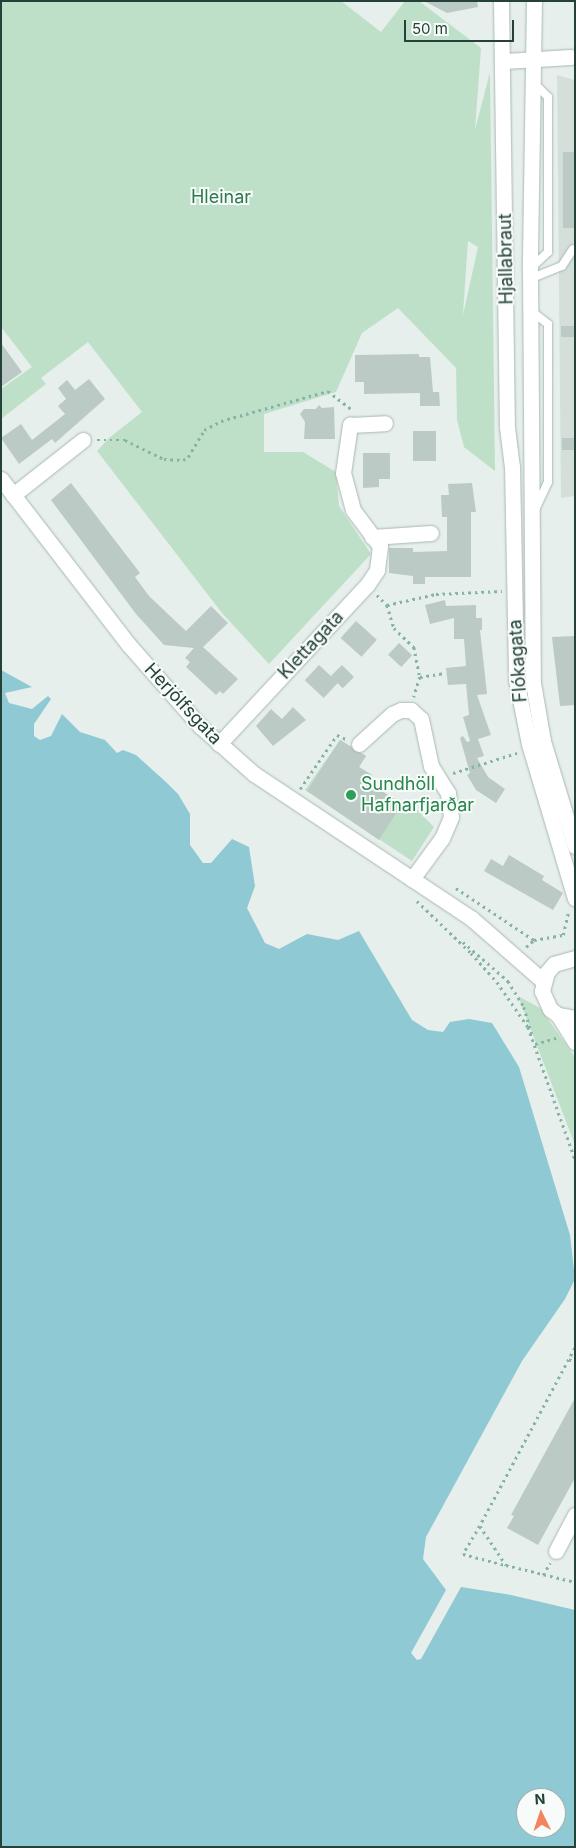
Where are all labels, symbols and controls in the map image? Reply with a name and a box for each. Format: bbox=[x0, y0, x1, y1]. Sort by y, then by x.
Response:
scale bar bbox=[406, 10, 516, 42]
text: 50 m bbox=[412, 19, 448, 38]
park label: Hleinar bbox=[191, 186, 251, 208]
street label: Hjallabraut bbox=[494, 213, 518, 305]
street label: Klettagata bbox=[274, 606, 348, 684]
street label: Flókagata bbox=[504, 619, 532, 703]
street label: Herjólfsgata bbox=[140, 659, 226, 749]
place label: Sundhöll Hafnarfjarðar bbox=[361, 774, 474, 816]
marker: Sundhöll Hafnarfjarðar bbox=[345, 789, 357, 801]
north arrow bbox=[516, 1788, 566, 1838]
text: N bbox=[534, 1790, 546, 1807]

